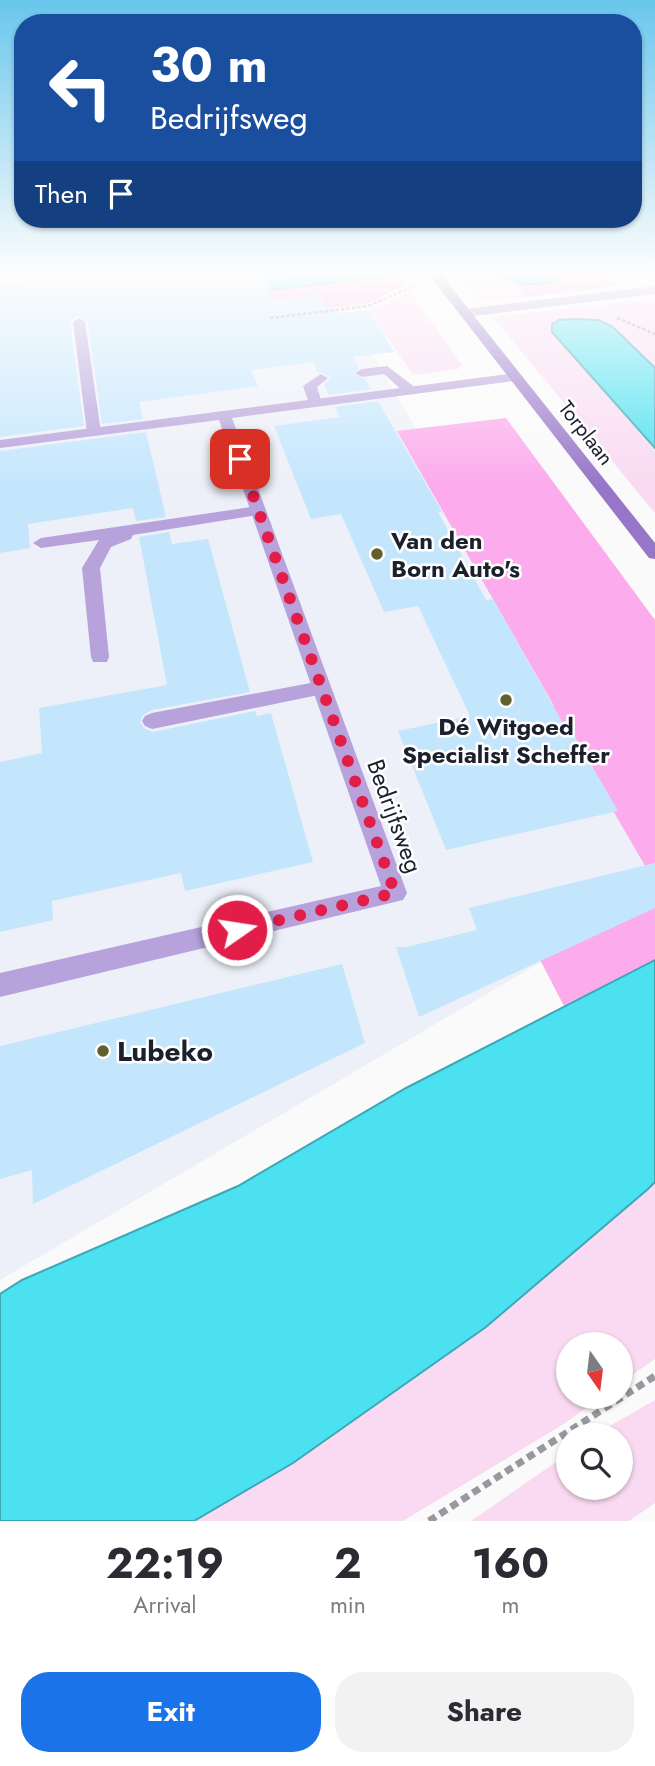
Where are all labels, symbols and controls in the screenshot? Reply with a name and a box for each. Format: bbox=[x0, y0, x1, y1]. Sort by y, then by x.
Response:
text: 30 m bbox=[150, 30, 268, 100]
icon: left bbox=[35, 42, 126, 133]
text: Bedrijfsweg bbox=[150, 95, 308, 141]
text: Then bbox=[35, 175, 88, 213]
icon: arrive bbox=[102, 175, 140, 213]
street label: Torplaan bbox=[551, 394, 621, 472]
pin bbox=[210, 429, 270, 489]
icon: arrive bbox=[221, 440, 259, 478]
place label: Van den Born Auto's bbox=[390, 523, 520, 586]
marker: Van den Born Auto's bbox=[369, 546, 385, 562]
marker: Dé Witgoed Specialist Scheffer bbox=[498, 692, 514, 708]
place label: Dé Witgoed Specialist Scheffer bbox=[402, 709, 610, 772]
street label: Bedrijfsweg bbox=[358, 754, 432, 878]
position arrow bbox=[200, 893, 274, 967]
place label: Lubeko bbox=[117, 1031, 213, 1072]
marker: Lubeko bbox=[95, 1043, 111, 1059]
north arrow bbox=[556, 1332, 634, 1409]
map controls bbox=[556, 1332, 633, 1500]
button: search bbox=[556, 1423, 633, 1500]
text: 22:19 bbox=[106, 1533, 224, 1594]
text: 2 bbox=[334, 1533, 362, 1594]
text: 160 bbox=[472, 1533, 549, 1594]
text: Arrival bbox=[133, 1588, 197, 1622]
text: min bbox=[330, 1588, 366, 1622]
text: m bbox=[501, 1588, 519, 1622]
button: Exit bbox=[21, 1672, 321, 1752]
button: Share bbox=[335, 1672, 634, 1752]

